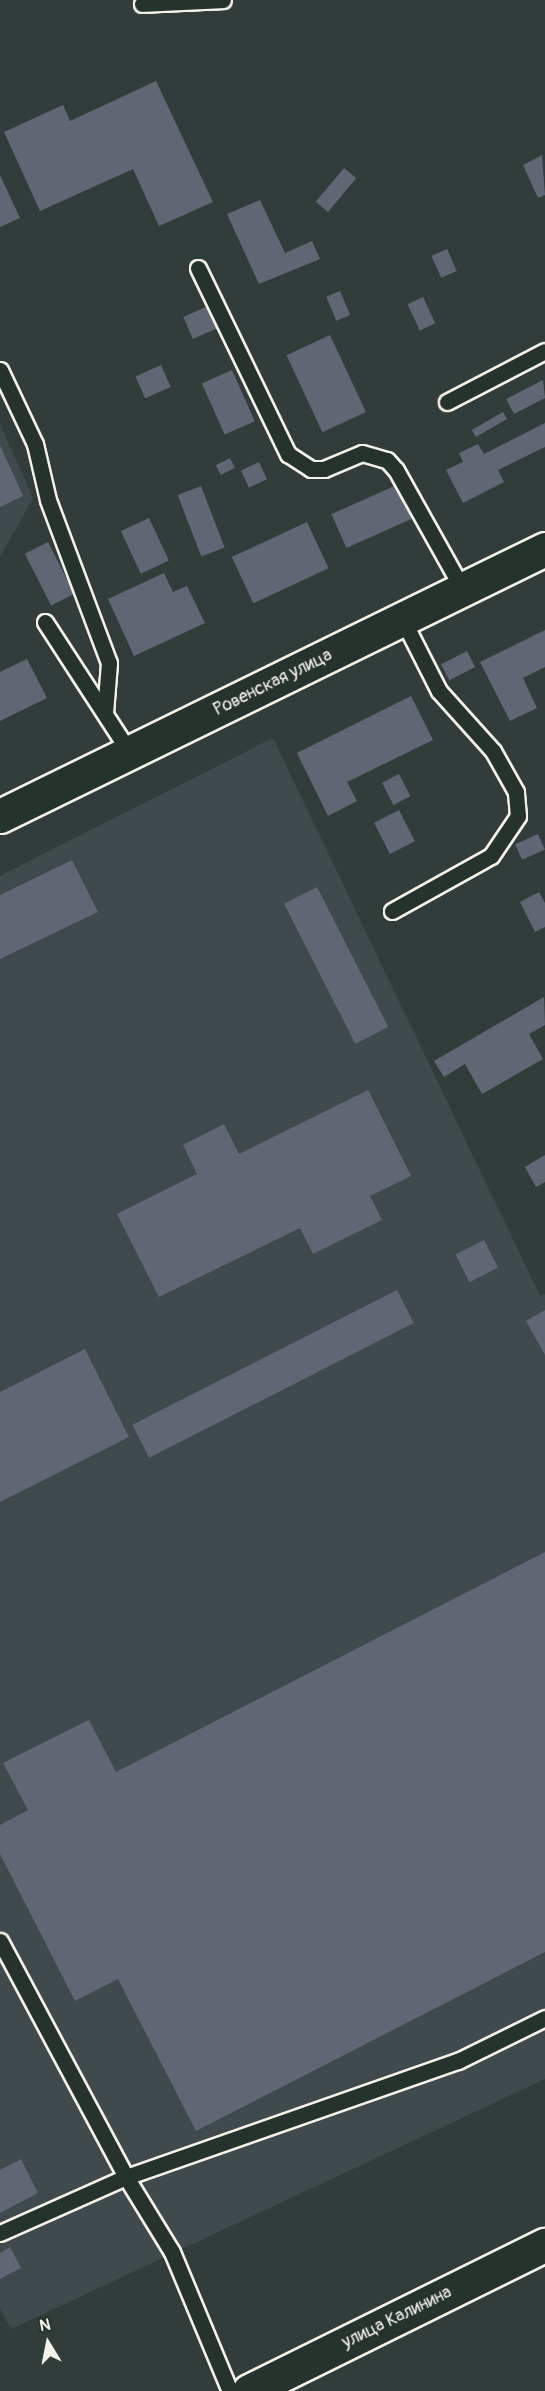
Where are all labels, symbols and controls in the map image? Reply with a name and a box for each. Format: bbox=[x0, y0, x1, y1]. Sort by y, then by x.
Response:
street label: Ровенская улица bbox=[210, 645, 336, 721]
street label: улица Калинина bbox=[339, 2282, 455, 2354]
north arrow bbox=[18, 2313, 78, 2373]
text: N bbox=[38, 2314, 52, 2336]

